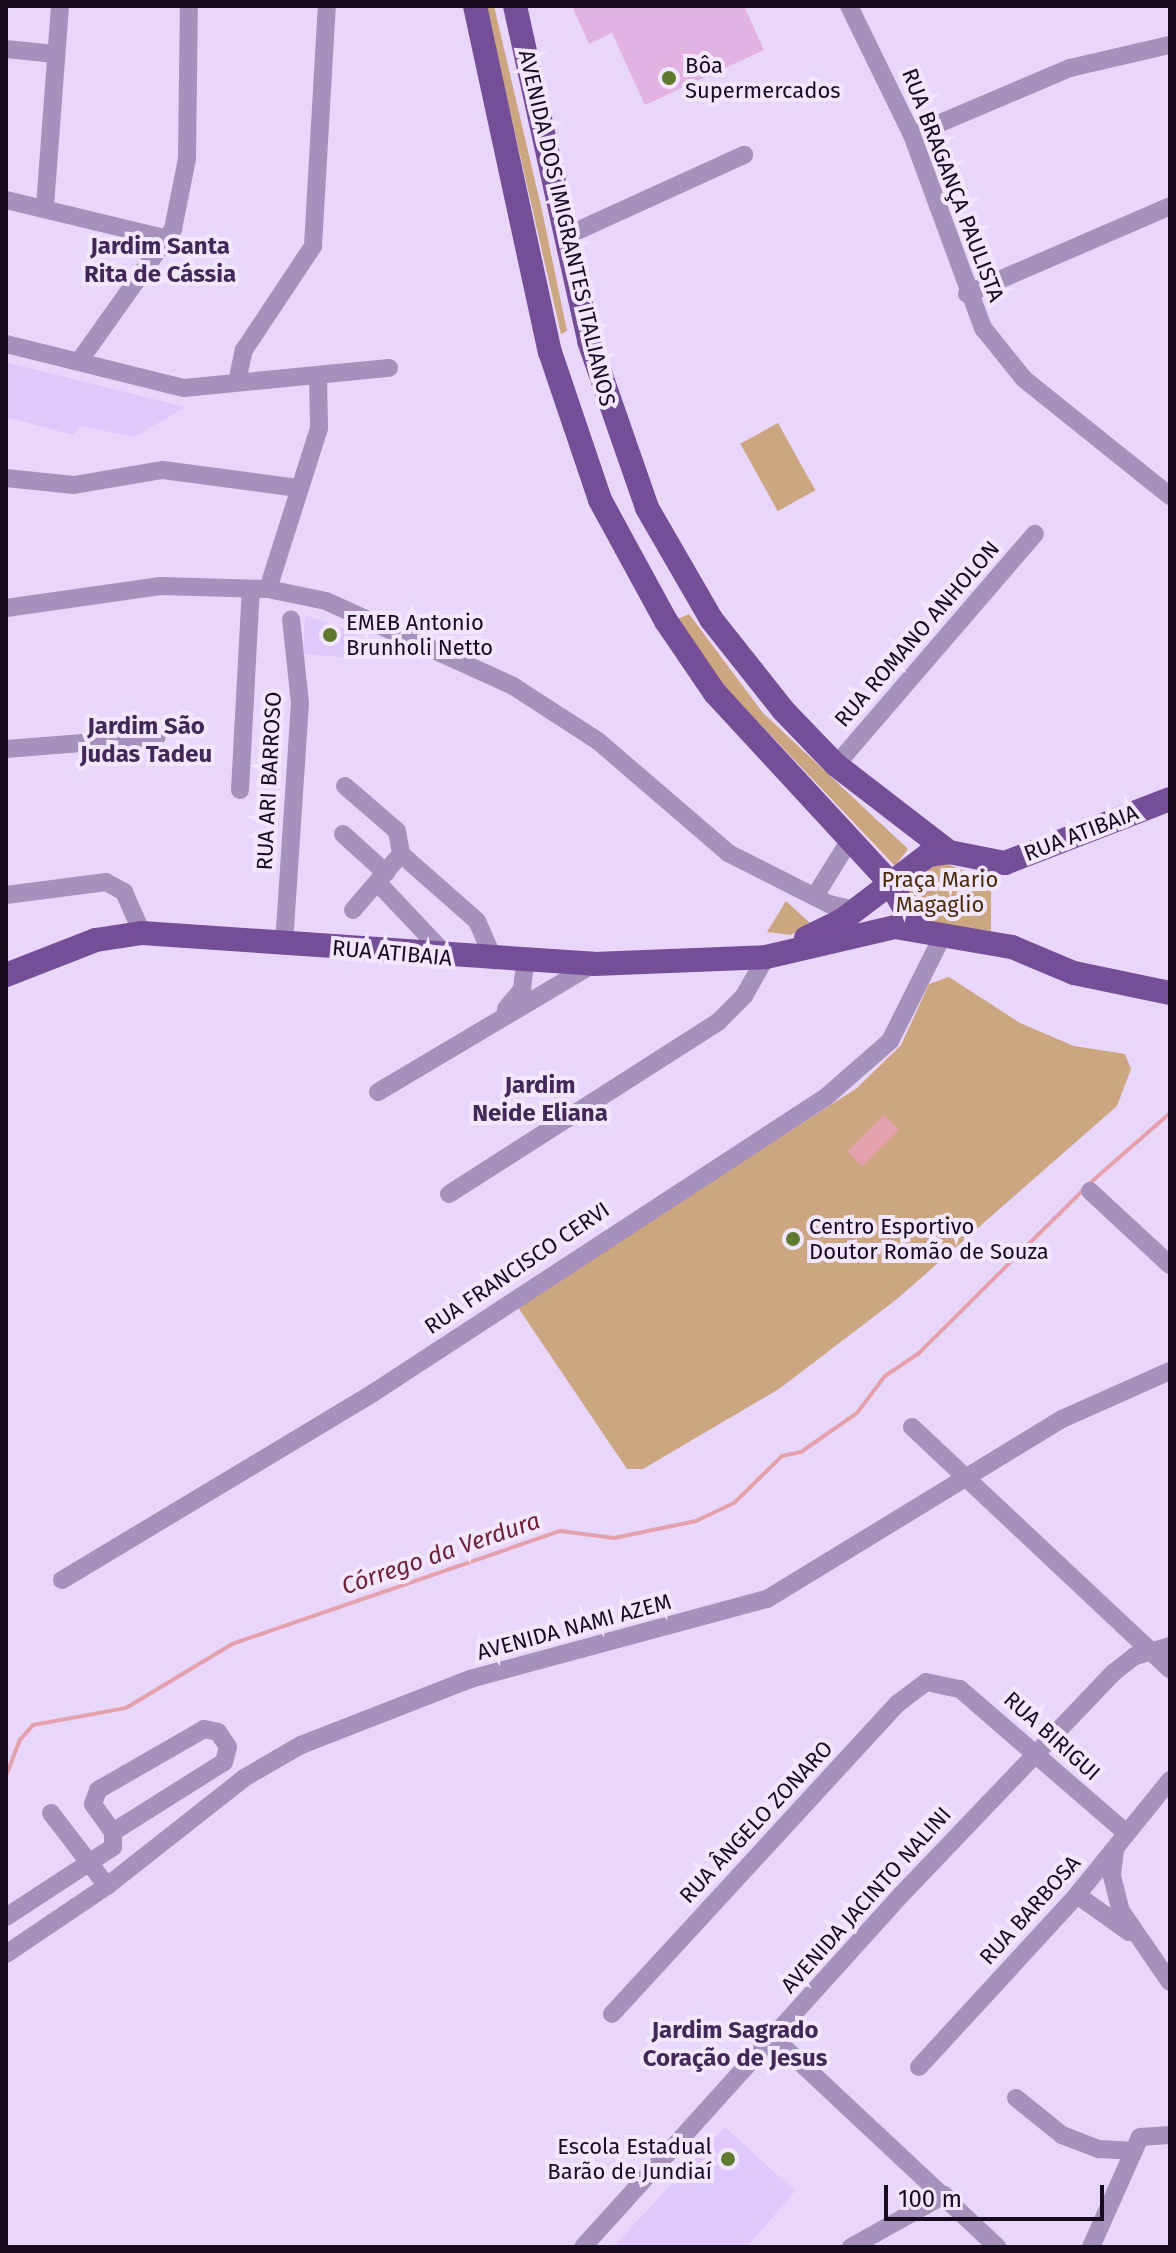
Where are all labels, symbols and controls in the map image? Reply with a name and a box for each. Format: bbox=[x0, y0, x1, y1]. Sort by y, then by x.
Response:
street label: AVENIDA DOS IMIGRANTES ITALIANOS bbox=[513, 47, 621, 409]
place label: Bôa Supermercados bbox=[685, 52, 841, 104]
street label: RUA BRAGANÇA PAULISTA bbox=[896, 65, 1010, 305]
marker: Bôa Supermercados bbox=[660, 69, 678, 87]
district label: Jardim Santa Rita de Cássia bbox=[84, 233, 236, 289]
street label: RUA ROMANO ANHOLON bbox=[829, 536, 1005, 732]
place label: EMEB Antonio Brunholi Netto bbox=[346, 609, 493, 660]
marker: EMEB Antonio Brunholi Netto bbox=[321, 626, 339, 644]
street label: RUA ARI BARROSO bbox=[251, 691, 287, 871]
district label: Jardim São Judas Tadeu bbox=[80, 713, 212, 769]
street label: RUA ATIBAIA bbox=[1020, 799, 1142, 867]
park label: Praça Mario Magaglio bbox=[882, 866, 998, 918]
street label: RUA ATIBAIA bbox=[331, 935, 453, 971]
district label: Jardim Neide Eliana bbox=[472, 1072, 608, 1128]
street label: RUA FRANCISCO CERVI bbox=[420, 1196, 614, 1340]
place label: Centro Esportivo Doutor Romão de Souza bbox=[809, 1213, 1049, 1264]
marker: Centro Esportivo Doutor Romão de Souza bbox=[784, 1230, 802, 1248]
water label: Córrego da Verdura bbox=[338, 1507, 544, 1601]
street label: AVENIDA NAMI AZEM bbox=[474, 1588, 674, 1666]
street label: RUA BIRIGUI bbox=[998, 1686, 1106, 1786]
street label: RUA ÂNGELO ZONARO bbox=[674, 1735, 838, 1909]
street label: AVENIDA JACINTO NALINI bbox=[775, 1801, 957, 1999]
street label: RUA BARBOSA bbox=[974, 1850, 1086, 1970]
district label: Jardim Sagrado Coração de Jesus bbox=[643, 2017, 827, 2073]
place label: Escola Estadual Barão de Jundiaí bbox=[547, 2133, 712, 2184]
marker: Escola Estadual Barão de Jundiaí bbox=[719, 2150, 737, 2168]
scale bar bbox=[888, 2169, 1108, 2219]
text: 100 m bbox=[898, 2185, 962, 2213]

